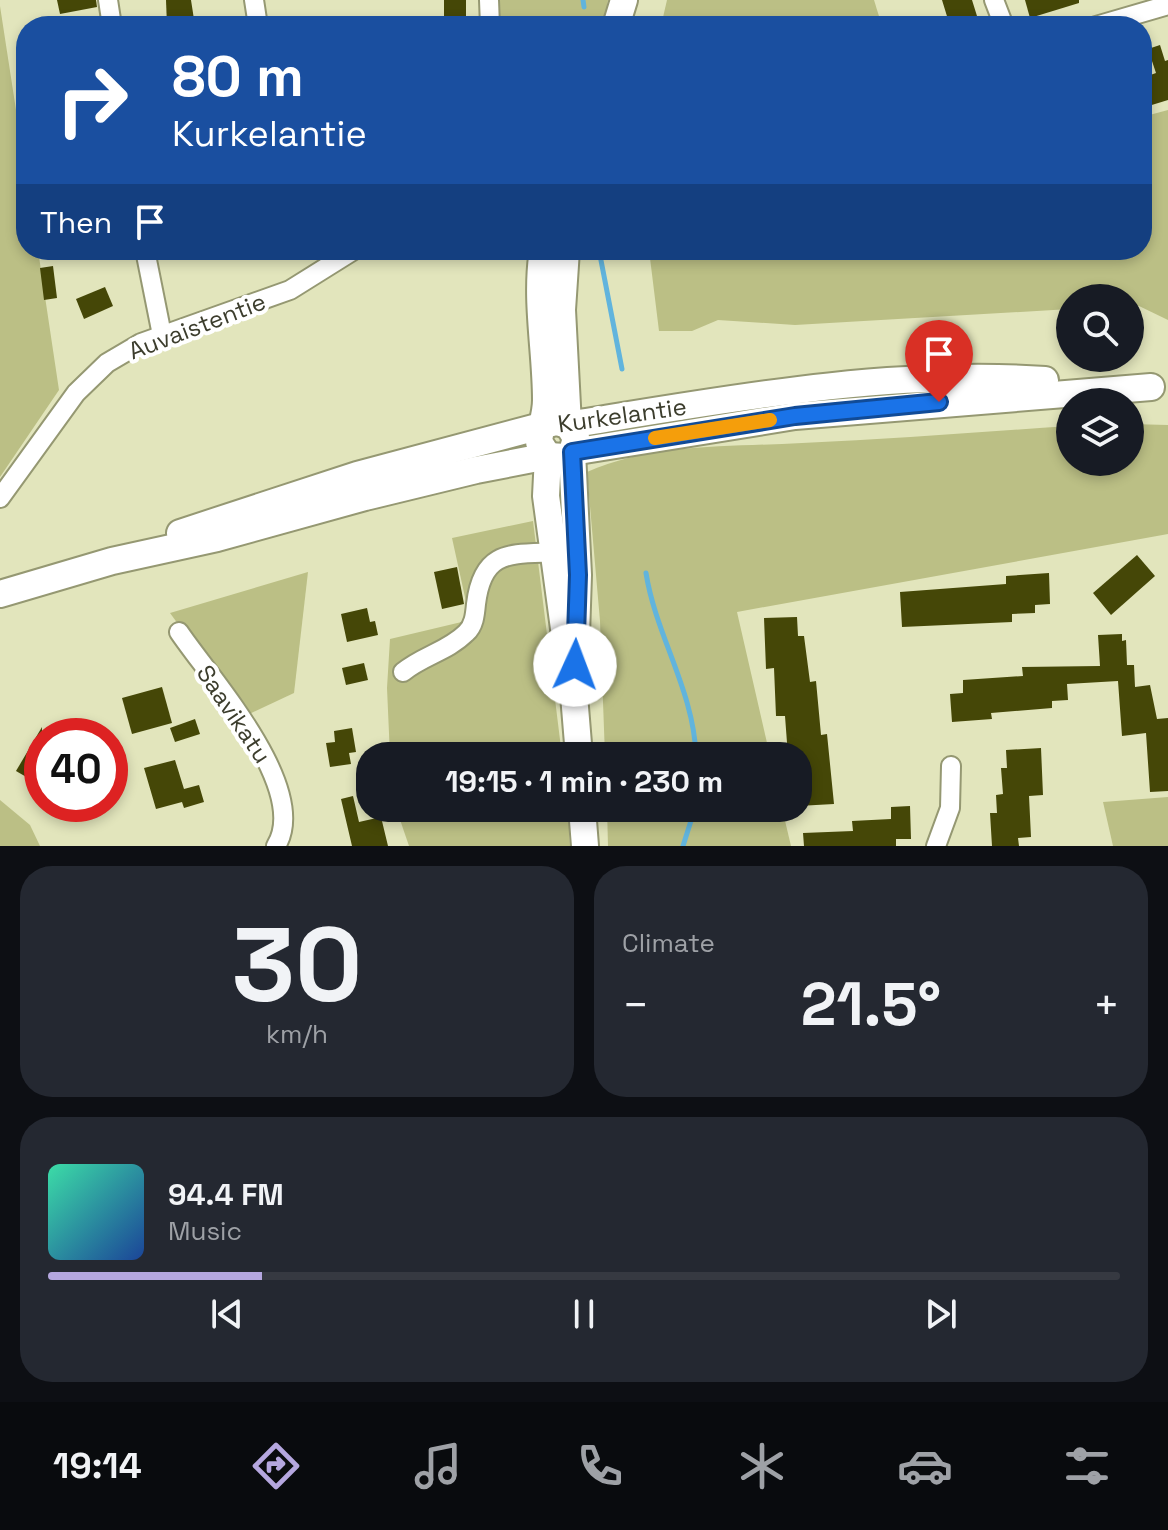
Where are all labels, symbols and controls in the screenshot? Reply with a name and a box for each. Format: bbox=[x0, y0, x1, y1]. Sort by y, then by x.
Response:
text: 80 m bbox=[172, 41, 304, 112]
icon: right bbox=[40, 48, 144, 152]
text: Kurkelantie bbox=[172, 111, 367, 157]
icon: arrive bbox=[128, 200, 172, 244]
text: Then bbox=[40, 203, 112, 242]
map controls bbox=[1056, 284, 1144, 476]
button: search bbox=[1056, 284, 1144, 372]
street label: Auvaistentie bbox=[124, 286, 270, 366]
pin bbox=[905, 320, 973, 402]
icon: arrive bbox=[917, 332, 961, 376]
button: layers bbox=[1056, 388, 1144, 476]
street label: Kurkelantie bbox=[556, 391, 688, 439]
position arrow bbox=[533, 623, 617, 707]
street label: Saavikatu bbox=[190, 659, 278, 769]
speed limit sign: 40 bbox=[24, 718, 128, 822]
text: 19:15 · 1 min · 230 m bbox=[445, 762, 723, 801]
text: 30 bbox=[232, 899, 362, 1031]
text: Climate bbox=[622, 926, 715, 960]
text: 21.5° bbox=[801, 966, 941, 1043]
text: − bbox=[622, 977, 649, 1033]
text: + bbox=[1093, 977, 1120, 1033]
text: km/h bbox=[266, 1017, 328, 1051]
text: 94.4 FM bbox=[168, 1175, 284, 1214]
text: Music bbox=[168, 1214, 242, 1248]
icon: previous bbox=[205, 1292, 249, 1336]
icon: pause bbox=[562, 1292, 606, 1336]
icon: next bbox=[919, 1292, 963, 1336]
icon: directions bbox=[248, 1438, 304, 1494]
icon: music bbox=[410, 1438, 466, 1494]
icon: phone bbox=[572, 1438, 628, 1494]
icon: climate bbox=[734, 1438, 790, 1494]
icon: car bbox=[897, 1438, 953, 1494]
icon: filters bbox=[1059, 1438, 1115, 1494]
text: 19:14 bbox=[53, 1443, 142, 1489]

